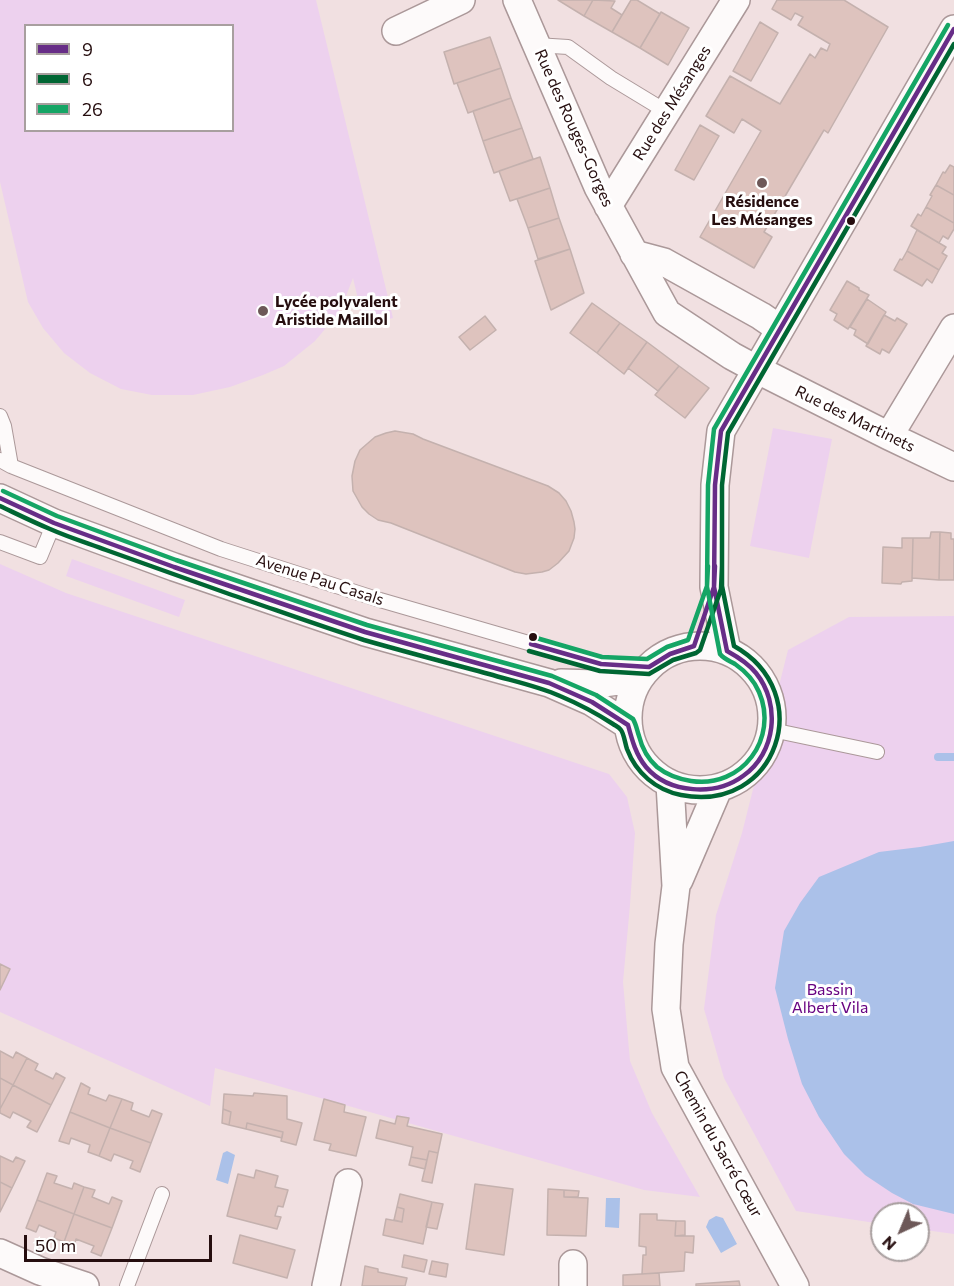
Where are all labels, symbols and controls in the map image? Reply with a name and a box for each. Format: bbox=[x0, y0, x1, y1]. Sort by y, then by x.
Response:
legend bbox=[24, 24, 234, 132]
text: 9 bbox=[82, 38, 93, 60]
street label: Rue des Mésanges bbox=[629, 42, 715, 164]
street label: Rue des Rouges-Gorges bbox=[531, 46, 617, 210]
text: 6 bbox=[82, 68, 93, 90]
text: 26 bbox=[82, 98, 103, 120]
marker: Résidence Les Mésanges bbox=[755, 176, 769, 190]
place label: Résidence Les Mésanges bbox=[711, 192, 813, 230]
unlabelled marker bbox=[845, 215, 857, 227]
place label: Lycée polyvalent Aristide Maillol bbox=[275, 292, 398, 330]
marker: Lycée polyvalent Aristide Maillol bbox=[256, 304, 270, 318]
street label: Rue des Martinets bbox=[792, 382, 918, 456]
street label: Avenue Pau Casals bbox=[254, 550, 386, 610]
unlabelled marker bbox=[527, 631, 539, 643]
park label: Bassin Albert Vila bbox=[792, 980, 868, 1018]
street label: Chemin du Sacré Cœur bbox=[670, 1067, 766, 1221]
north arrow bbox=[870, 1202, 930, 1262]
scale bar bbox=[27, 1223, 214, 1261]
text: N bbox=[878, 1233, 899, 1255]
text: 50 m bbox=[35, 1234, 76, 1256]

